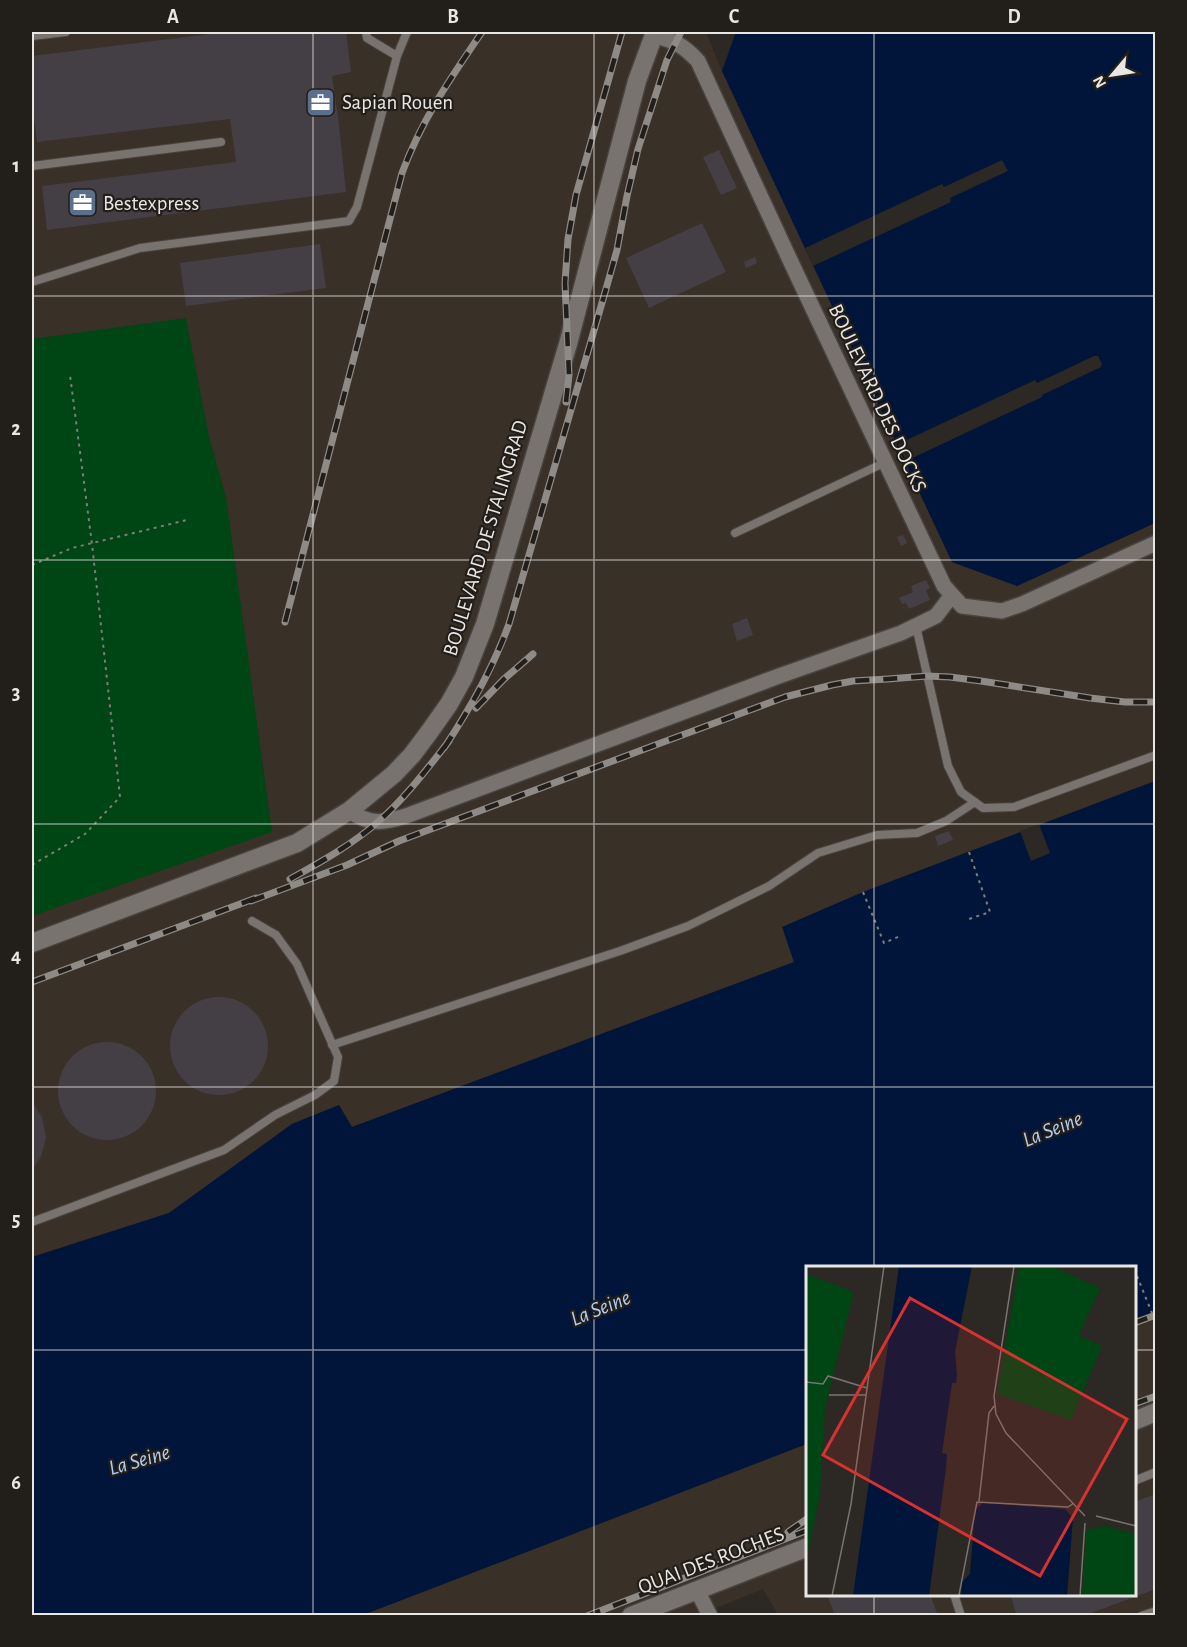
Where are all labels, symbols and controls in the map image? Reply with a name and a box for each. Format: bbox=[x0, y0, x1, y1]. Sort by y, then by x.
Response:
text: A bbox=[167, 7, 179, 27]
text: B bbox=[447, 7, 459, 27]
text: C bbox=[729, 7, 740, 27]
text: D bbox=[1007, 7, 1021, 27]
north arrow bbox=[1082, 45, 1142, 105]
text: N bbox=[1090, 73, 1109, 91]
office icon: Sapian Rouen bbox=[305, 86, 337, 118]
place label: Sapian Rouen bbox=[342, 92, 453, 113]
text: 1 bbox=[12, 156, 20, 176]
office icon: Bestexpress bbox=[66, 187, 98, 219]
place label: Bestexpress bbox=[103, 193, 199, 214]
street label: BOULEVARD DES DOCKS bbox=[825, 301, 930, 496]
street label: BOULEVARD DE STALINGRAD bbox=[440, 418, 531, 658]
text: 2 bbox=[11, 419, 21, 439]
text: 3 bbox=[12, 683, 20, 703]
text: 4 bbox=[11, 946, 21, 966]
water label: La Seine bbox=[1019, 1107, 1086, 1151]
text: 5 bbox=[12, 1210, 20, 1230]
inset map bbox=[806, 1266, 1136, 1596]
water label: La Seine bbox=[567, 1286, 634, 1330]
water label: La Seine bbox=[106, 1441, 172, 1479]
text: 6 bbox=[11, 1473, 21, 1493]
street label: QUAI DES ROCHES bbox=[635, 1523, 787, 1598]

